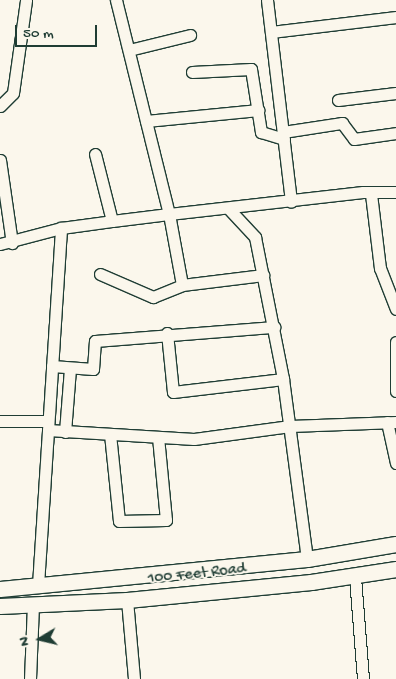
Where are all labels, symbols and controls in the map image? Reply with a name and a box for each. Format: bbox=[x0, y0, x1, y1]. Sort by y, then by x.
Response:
scale bar bbox=[18, 15, 100, 47]
text: 50 m bbox=[23, 25, 54, 43]
street label: 100 Feet Road bbox=[147, 560, 247, 590]
north arrow bbox=[15, 614, 65, 664]
text: N bbox=[16, 636, 34, 647]

